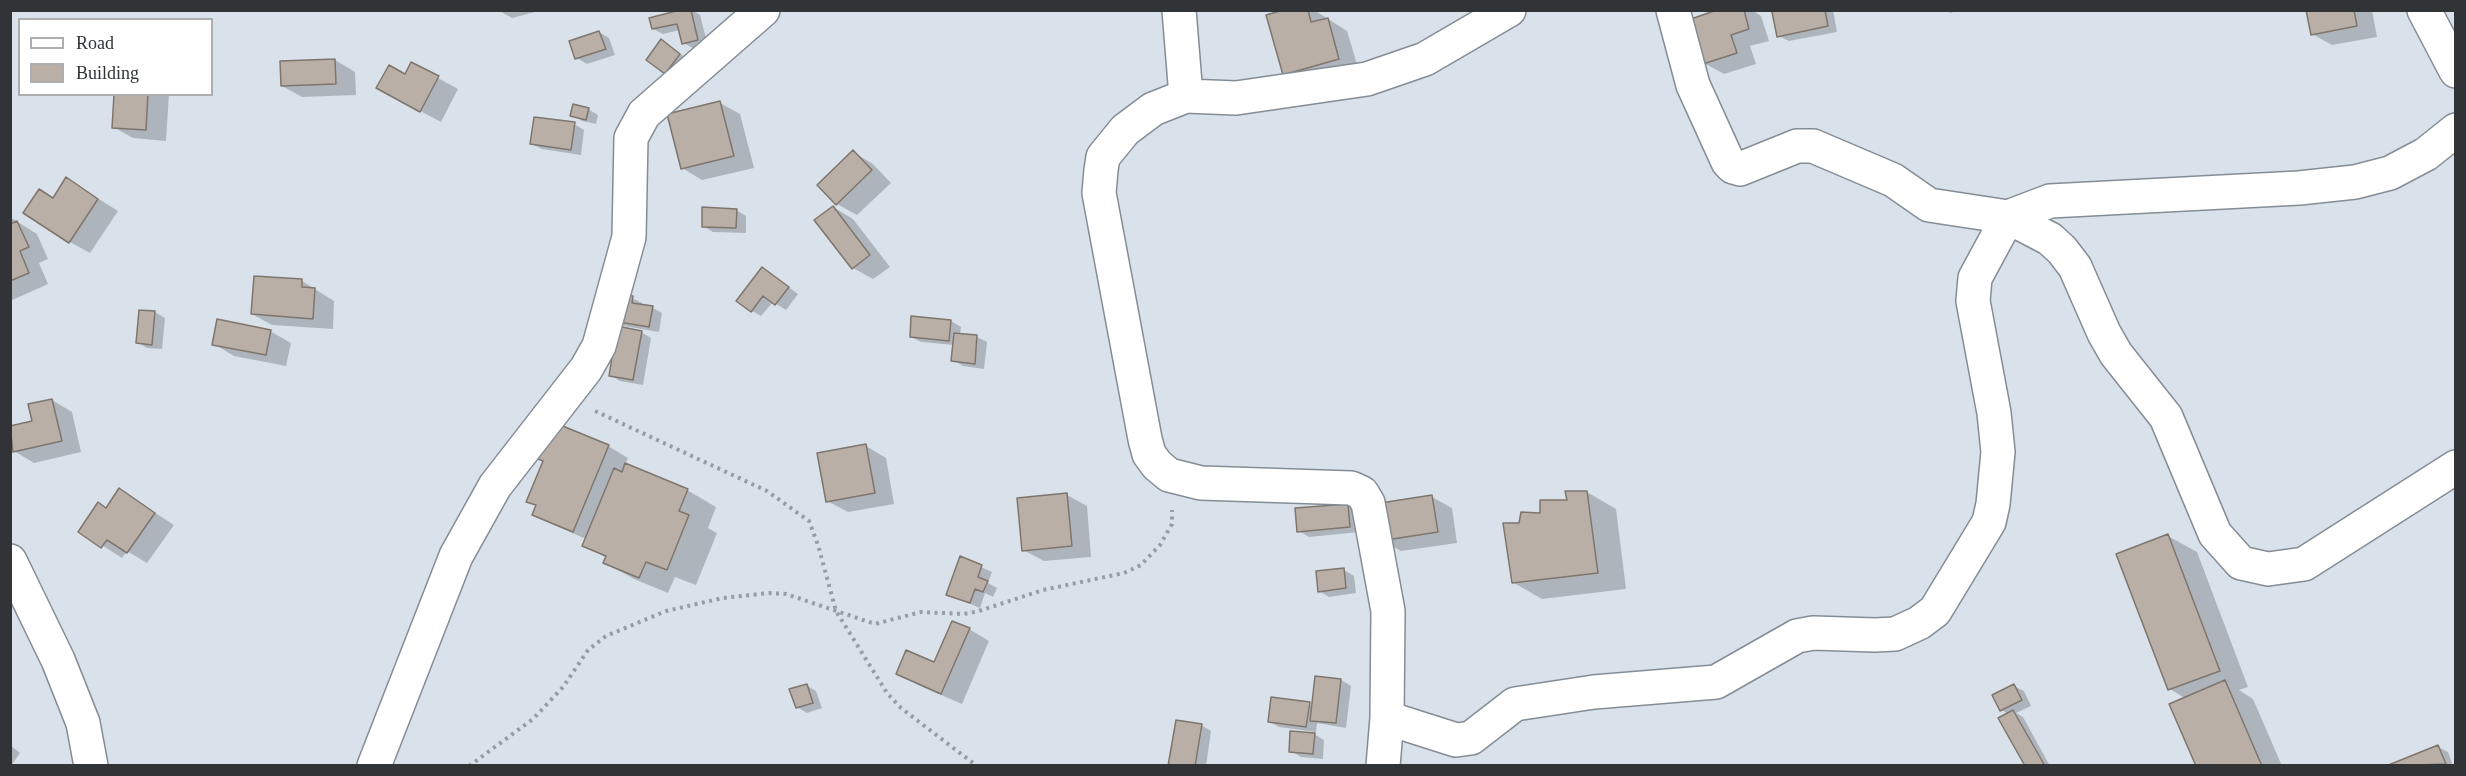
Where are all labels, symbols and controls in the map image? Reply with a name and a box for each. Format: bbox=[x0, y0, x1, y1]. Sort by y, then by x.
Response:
legend bbox=[18, 18, 213, 96]
text: Road bbox=[76, 33, 114, 53]
text: Building bbox=[76, 63, 139, 83]

